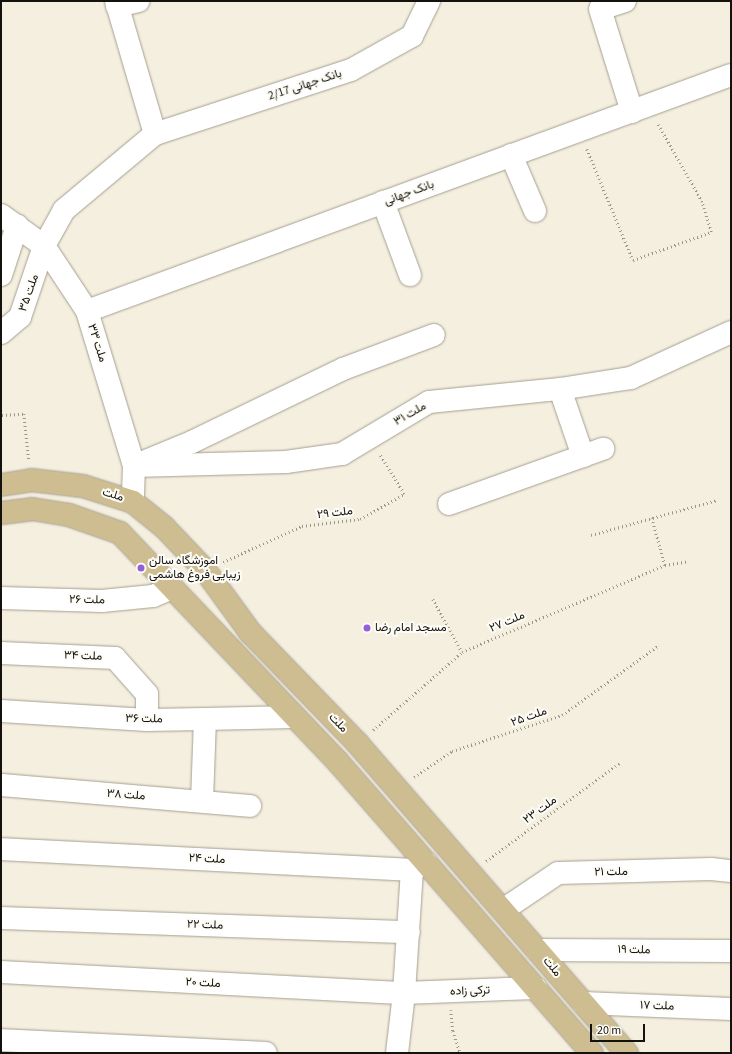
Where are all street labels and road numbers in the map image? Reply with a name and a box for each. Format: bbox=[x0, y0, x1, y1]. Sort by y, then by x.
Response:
street label: بانک جهانی 2/17 bbox=[266, 66, 344, 104]
street label: بانک جهانی bbox=[382, 177, 436, 209]
street label: ملت ۳۵ bbox=[16, 272, 42, 314]
street label: ملت ۳۳ bbox=[84, 322, 110, 364]
street label: ملت ۳۱ bbox=[391, 399, 429, 429]
street label: ملت bbox=[101, 485, 125, 505]
street label: ملت ۲۹ bbox=[316, 504, 354, 522]
street label: ملت ۲۶ bbox=[69, 592, 105, 608]
street label: ملت ۲۷ bbox=[487, 608, 527, 636]
street label: ملت ۳۴ bbox=[63, 648, 103, 664]
street label: ملت ۲۵ bbox=[509, 704, 549, 730]
street label: ملت bbox=[325, 710, 351, 736]
street label: ملت ۳۶ bbox=[125, 711, 163, 727]
street label: ملت ۳۸ bbox=[106, 786, 146, 804]
street label: ملت ۲۳ bbox=[520, 793, 560, 827]
street label: ملت ۲۴ bbox=[188, 851, 226, 867]
street label: ملت ۲۱ bbox=[594, 865, 628, 879]
street label: ملت ۲۲ bbox=[187, 917, 223, 933]
street label: ملت ۱۹ bbox=[617, 943, 651, 957]
street label: ملت bbox=[540, 954, 564, 980]
street label: ملت ۲۰ bbox=[185, 975, 221, 991]
street label: ترکی زاده bbox=[450, 983, 490, 999]
street label: ملت ۱۷ bbox=[640, 998, 674, 1014]

